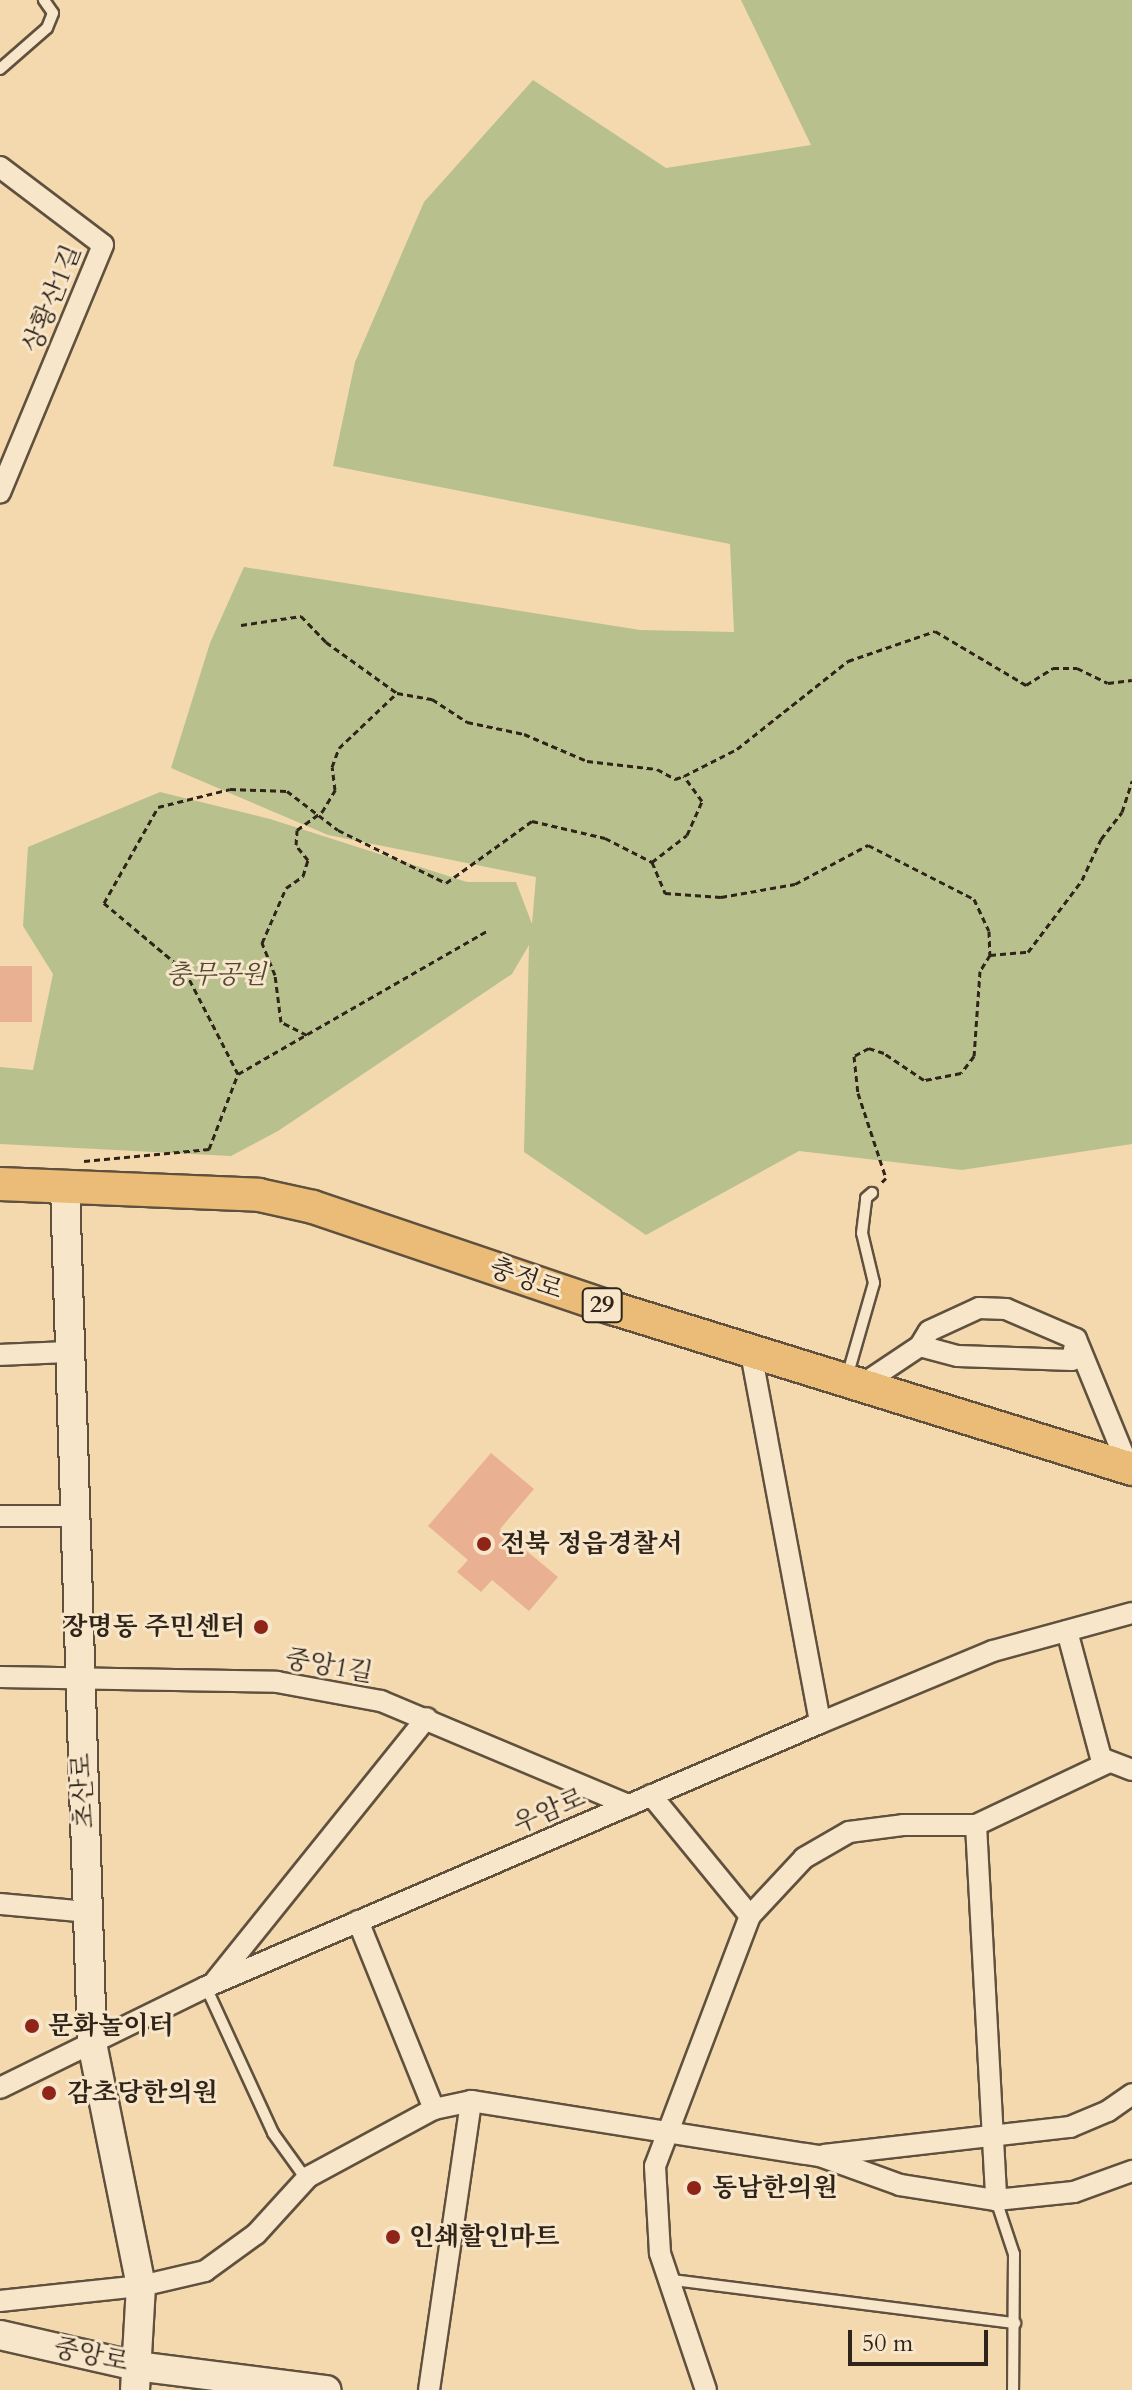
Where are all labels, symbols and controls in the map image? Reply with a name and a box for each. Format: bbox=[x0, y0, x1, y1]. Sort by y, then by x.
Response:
street label: 상황산1길 bbox=[16, 240, 88, 358]
park label: 충무공원 bbox=[166, 959, 266, 991]
street label: 충정로 bbox=[485, 1252, 567, 1306]
road number: 29 bbox=[580, 1285, 624, 1325]
place label: 전북 정읍경찰서 bbox=[500, 1528, 683, 1560]
marker: 전북 정읍경찰서 bbox=[475, 1535, 493, 1553]
place label: 장명동 주민센터 bbox=[62, 1611, 245, 1643]
marker: 장명동 주민센터 bbox=[252, 1618, 270, 1636]
street label: 중앙1길 bbox=[283, 1643, 375, 1689]
street label: 초산로 bbox=[65, 1753, 101, 1829]
street label: 우암로 bbox=[508, 1782, 590, 1840]
place label: 문화놀이터 bbox=[48, 2010, 174, 2042]
marker: 문화놀이터 bbox=[23, 2017, 41, 2035]
place label: 감초당한의원 bbox=[67, 2077, 218, 2109]
marker: 감초당한의원 bbox=[38, 2082, 60, 2104]
place label: 동남한의원 bbox=[712, 2172, 838, 2204]
marker: 동남한의원 bbox=[683, 2177, 705, 2199]
place label: 인쇄할인마트 bbox=[409, 2221, 560, 2253]
marker: 인쇄할인마트 bbox=[384, 2228, 402, 2246]
scale bar bbox=[852, 2314, 992, 2364]
text: 50 m bbox=[862, 2327, 913, 2360]
street label: 중앙로 bbox=[51, 2332, 131, 2378]

